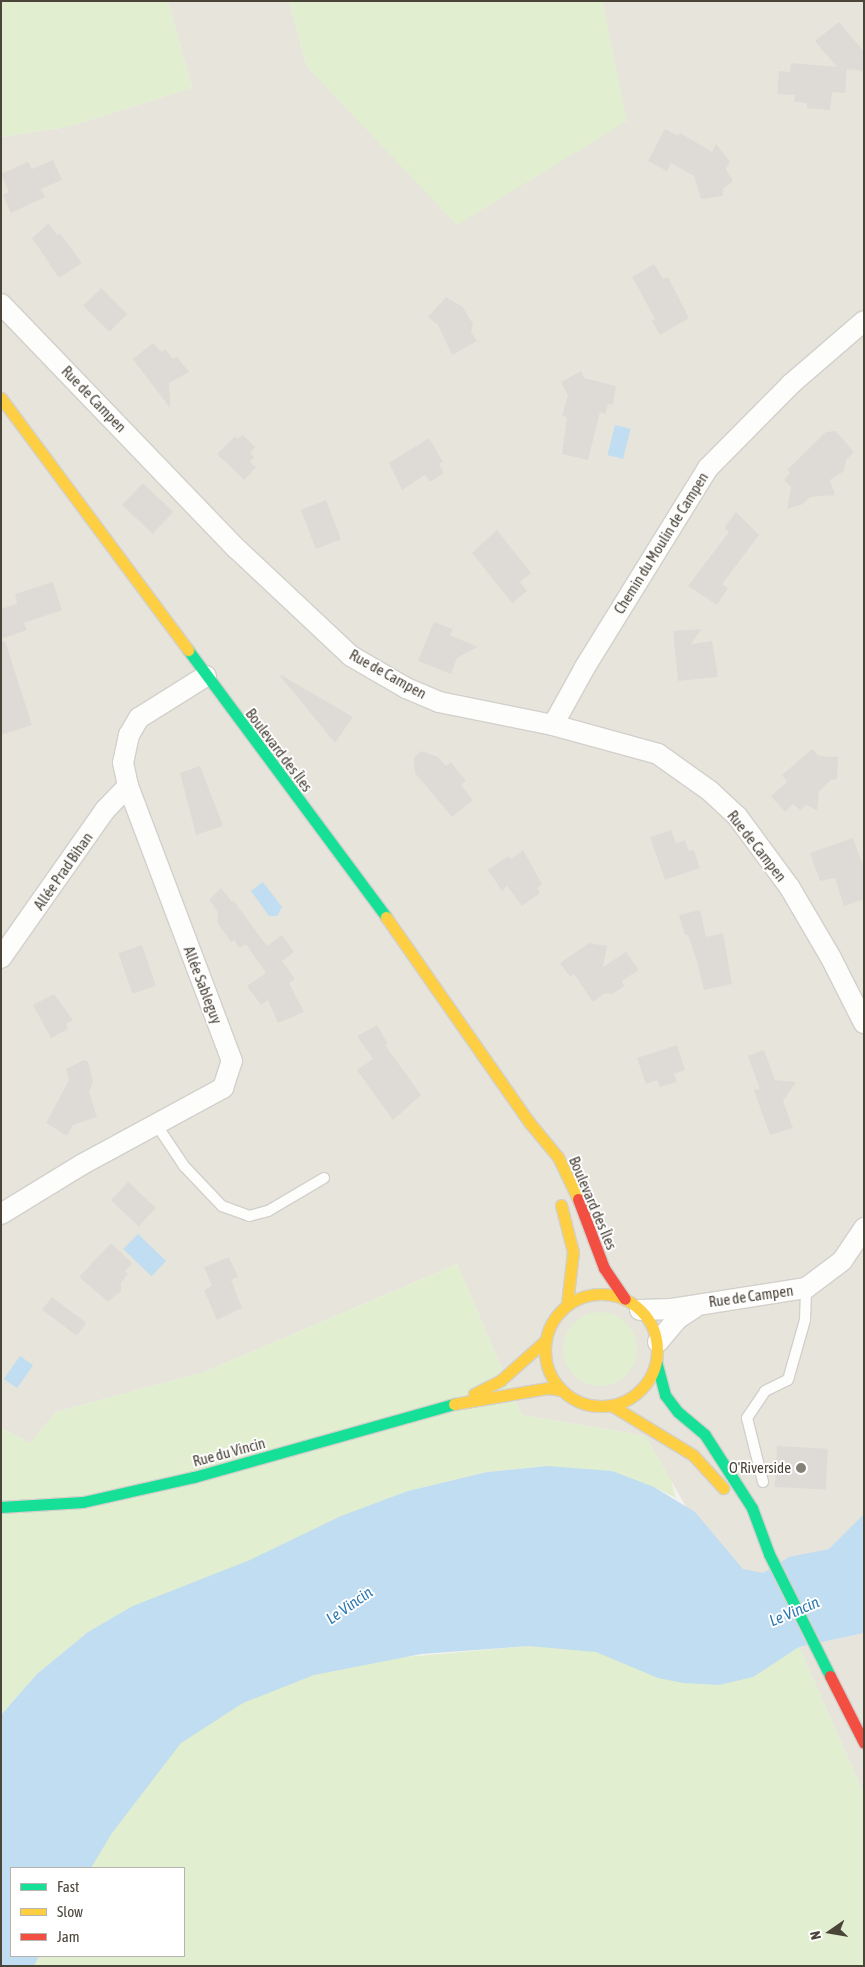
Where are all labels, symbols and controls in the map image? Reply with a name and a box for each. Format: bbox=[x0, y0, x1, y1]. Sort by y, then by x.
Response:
street label: Rue de Campen bbox=[58, 362, 130, 436]
street label: Chemin du Moulin de Campen bbox=[610, 469, 712, 617]
street label: Rue de Campen bbox=[346, 645, 430, 703]
street label: Boulevard des Îles bbox=[242, 705, 316, 795]
street label: Rue de Campen bbox=[724, 807, 790, 885]
street label: Allée Prad Bihan bbox=[30, 829, 96, 913]
street label: Allée Sableguy bbox=[180, 944, 226, 1026]
street label: Boulevard des Îles bbox=[565, 1154, 621, 1252]
street label: Rue de Campen bbox=[708, 1281, 794, 1311]
street label: Rue du Vincin bbox=[191, 1434, 267, 1470]
place label: O'Riverside bbox=[729, 1459, 791, 1477]
marker: O'Riverside bbox=[795, 1462, 807, 1474]
water label: Le Vincin bbox=[322, 1582, 376, 1628]
water label: Le Vincin bbox=[766, 1592, 822, 1630]
legend bbox=[10, 1867, 185, 1957]
text: Fast bbox=[57, 1878, 79, 1895]
text: Slow bbox=[57, 1903, 83, 1920]
north arrow bbox=[805, 1907, 855, 1957]
text: Jam bbox=[57, 1928, 80, 1945]
text: N bbox=[807, 1930, 824, 1941]

